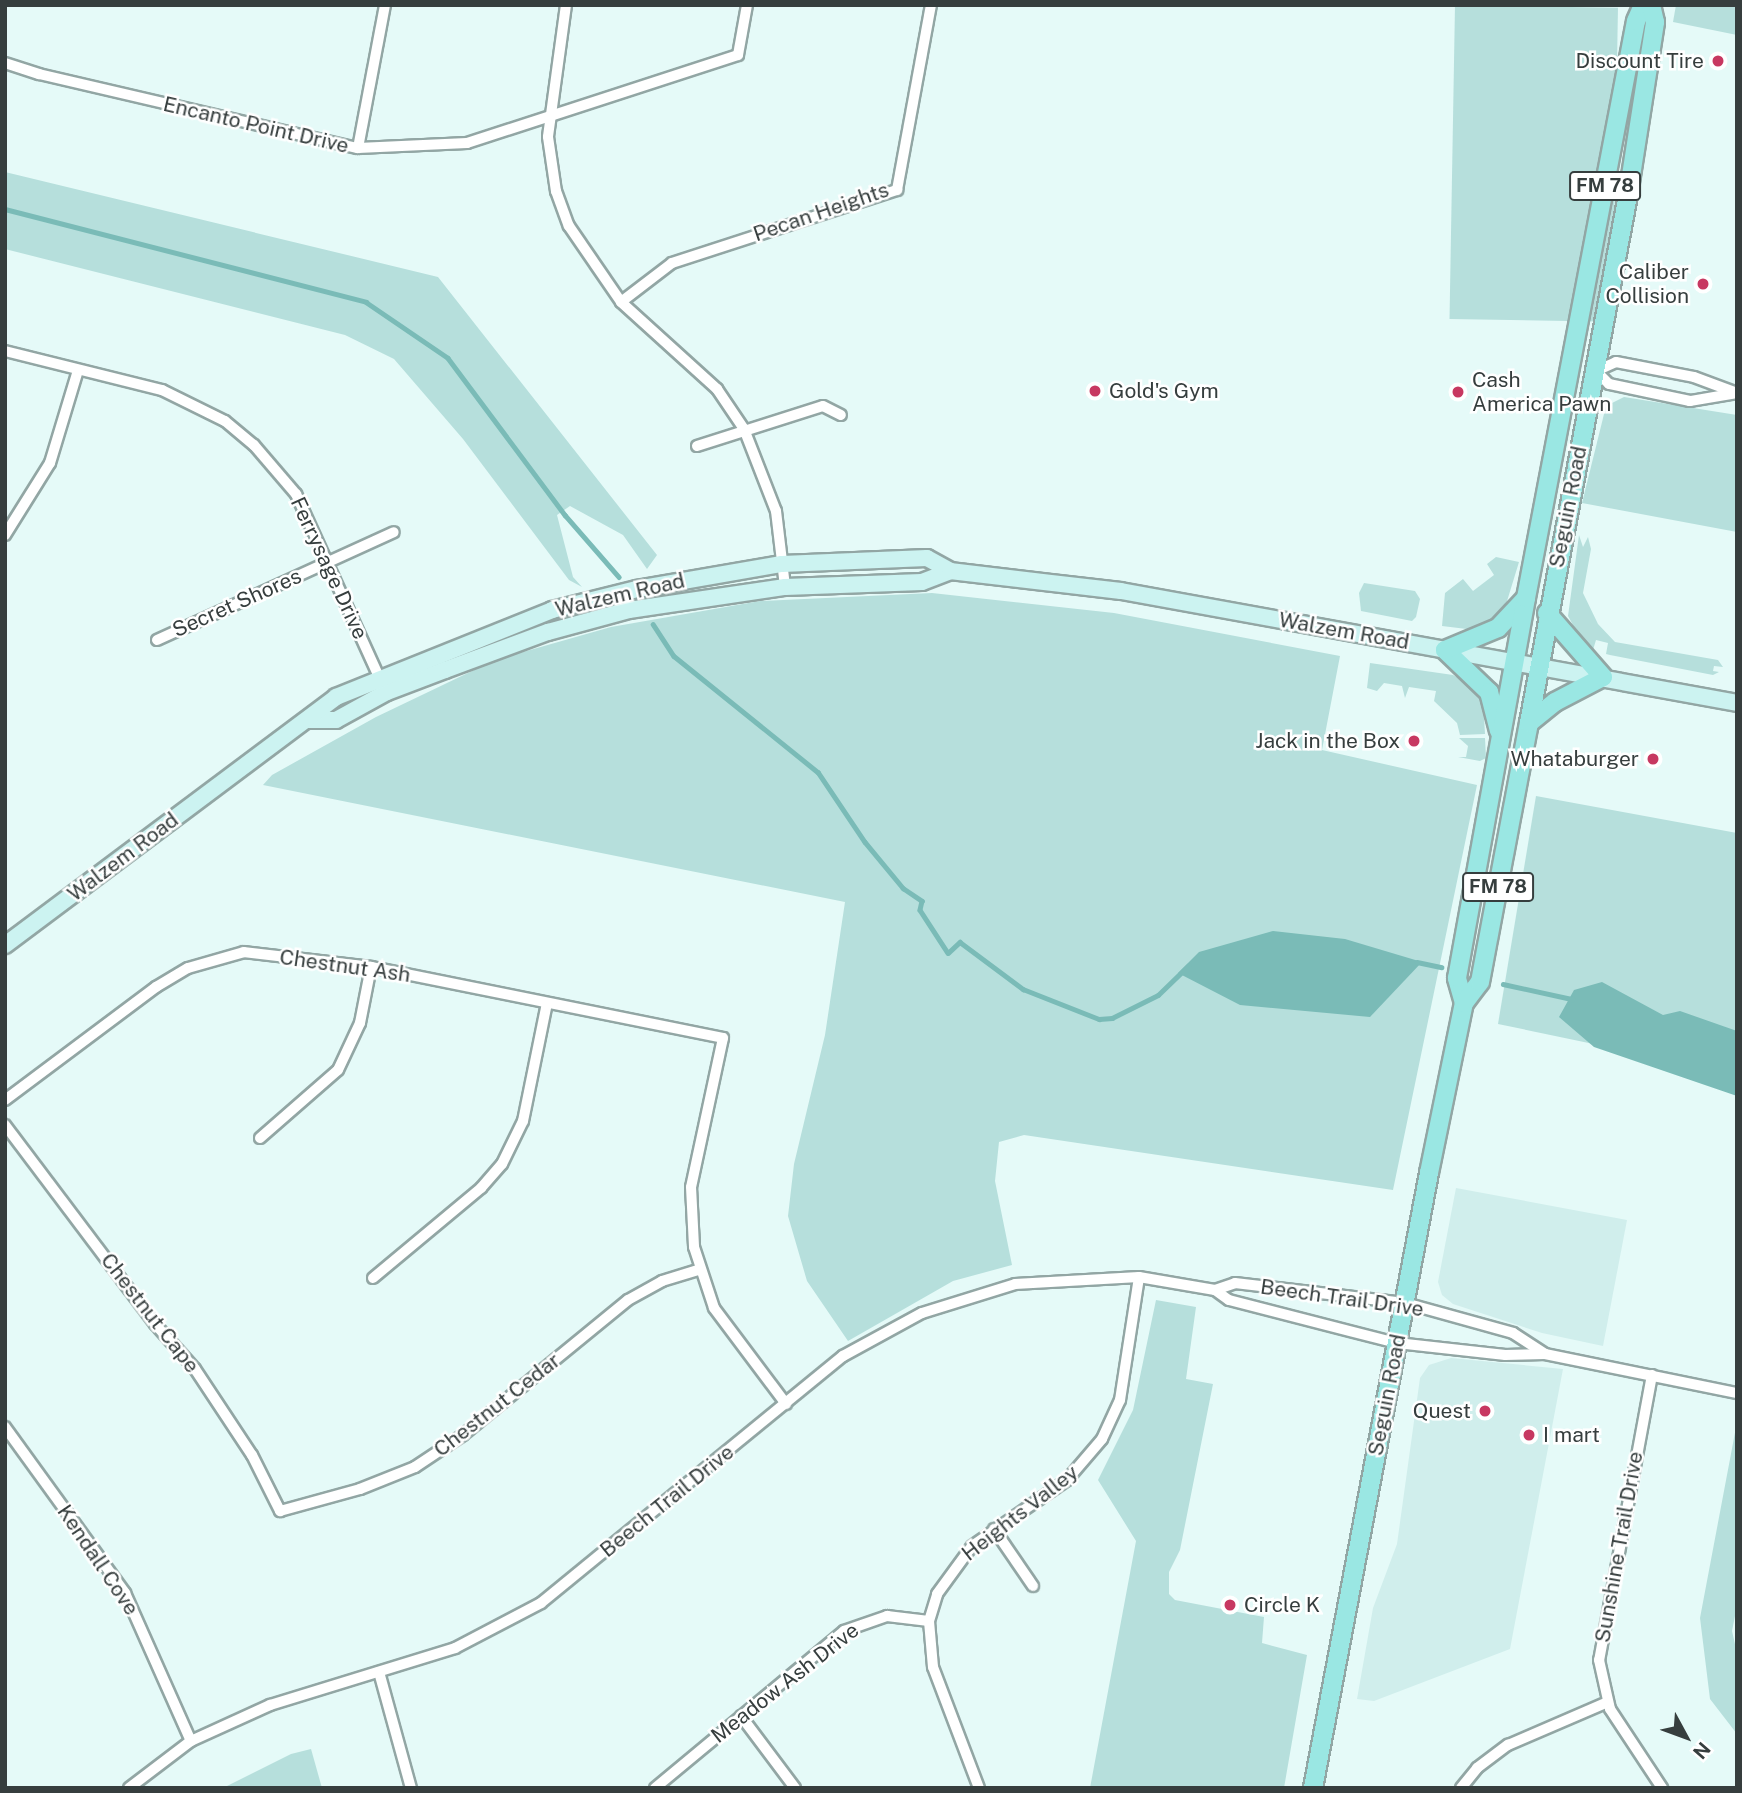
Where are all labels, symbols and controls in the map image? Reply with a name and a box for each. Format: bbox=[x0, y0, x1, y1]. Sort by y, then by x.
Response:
place label: Discount Tire bbox=[1575, 48, 1704, 74]
marker: Discount Tire bbox=[1710, 53, 1726, 69]
street label: Encanto Point Drive bbox=[161, 91, 351, 159]
road number: FM 78 bbox=[1568, 170, 1642, 202]
street label: Pecan Heights bbox=[750, 177, 892, 247]
place label: Caliber Collision bbox=[1605, 259, 1689, 309]
marker: Caliber Collision bbox=[1695, 276, 1711, 292]
place label: Cash America Pawn bbox=[1472, 367, 1611, 417]
place label: Gold's Gym bbox=[1109, 378, 1219, 404]
marker: Gold's Gym bbox=[1087, 383, 1103, 399]
marker: Cash America Pawn bbox=[1450, 384, 1466, 400]
street label: Seguin Road bbox=[1544, 444, 1592, 570]
street label: Ferrysage Drive bbox=[285, 493, 373, 643]
street label: Secret Shores bbox=[169, 563, 305, 643]
street label: Walzem Road bbox=[553, 568, 687, 622]
street label: Walzem Road bbox=[1277, 607, 1411, 655]
place label: Jack in the Box bbox=[1255, 728, 1400, 754]
marker: Jack in the Box bbox=[1406, 733, 1422, 749]
place label: Whataburger bbox=[1511, 746, 1639, 772]
marker: Whataburger bbox=[1645, 751, 1661, 767]
street label: Walzem Road bbox=[63, 807, 183, 907]
road number: FM 78 bbox=[1461, 872, 1535, 902]
street label: Chestnut Ash bbox=[278, 944, 412, 988]
street label: Chestnut Cape bbox=[95, 1248, 205, 1378]
street label: Beech Trail Drive bbox=[1259, 1274, 1425, 1322]
street label: Seguin Road bbox=[1363, 1332, 1411, 1458]
street label: Chestnut Cedar bbox=[429, 1348, 565, 1462]
place label: Quest bbox=[1413, 1398, 1471, 1424]
marker: Quest bbox=[1477, 1403, 1493, 1419]
place label: I mart bbox=[1543, 1422, 1600, 1448]
marker: I mart bbox=[1521, 1427, 1537, 1443]
street label: Beech Trail Drive bbox=[595, 1439, 739, 1563]
street label: Sunshine Trail Drive bbox=[1590, 1449, 1648, 1645]
street label: Heights Valley bbox=[957, 1460, 1083, 1566]
street label: Kendall Cove bbox=[52, 1500, 144, 1620]
place label: Circle K bbox=[1244, 1592, 1320, 1618]
marker: Circle K bbox=[1222, 1597, 1238, 1613]
street label: Meadow Ash Drive bbox=[706, 1618, 864, 1748]
north arrow bbox=[1651, 1702, 1721, 1772]
text: N bbox=[1689, 1738, 1715, 1764]

